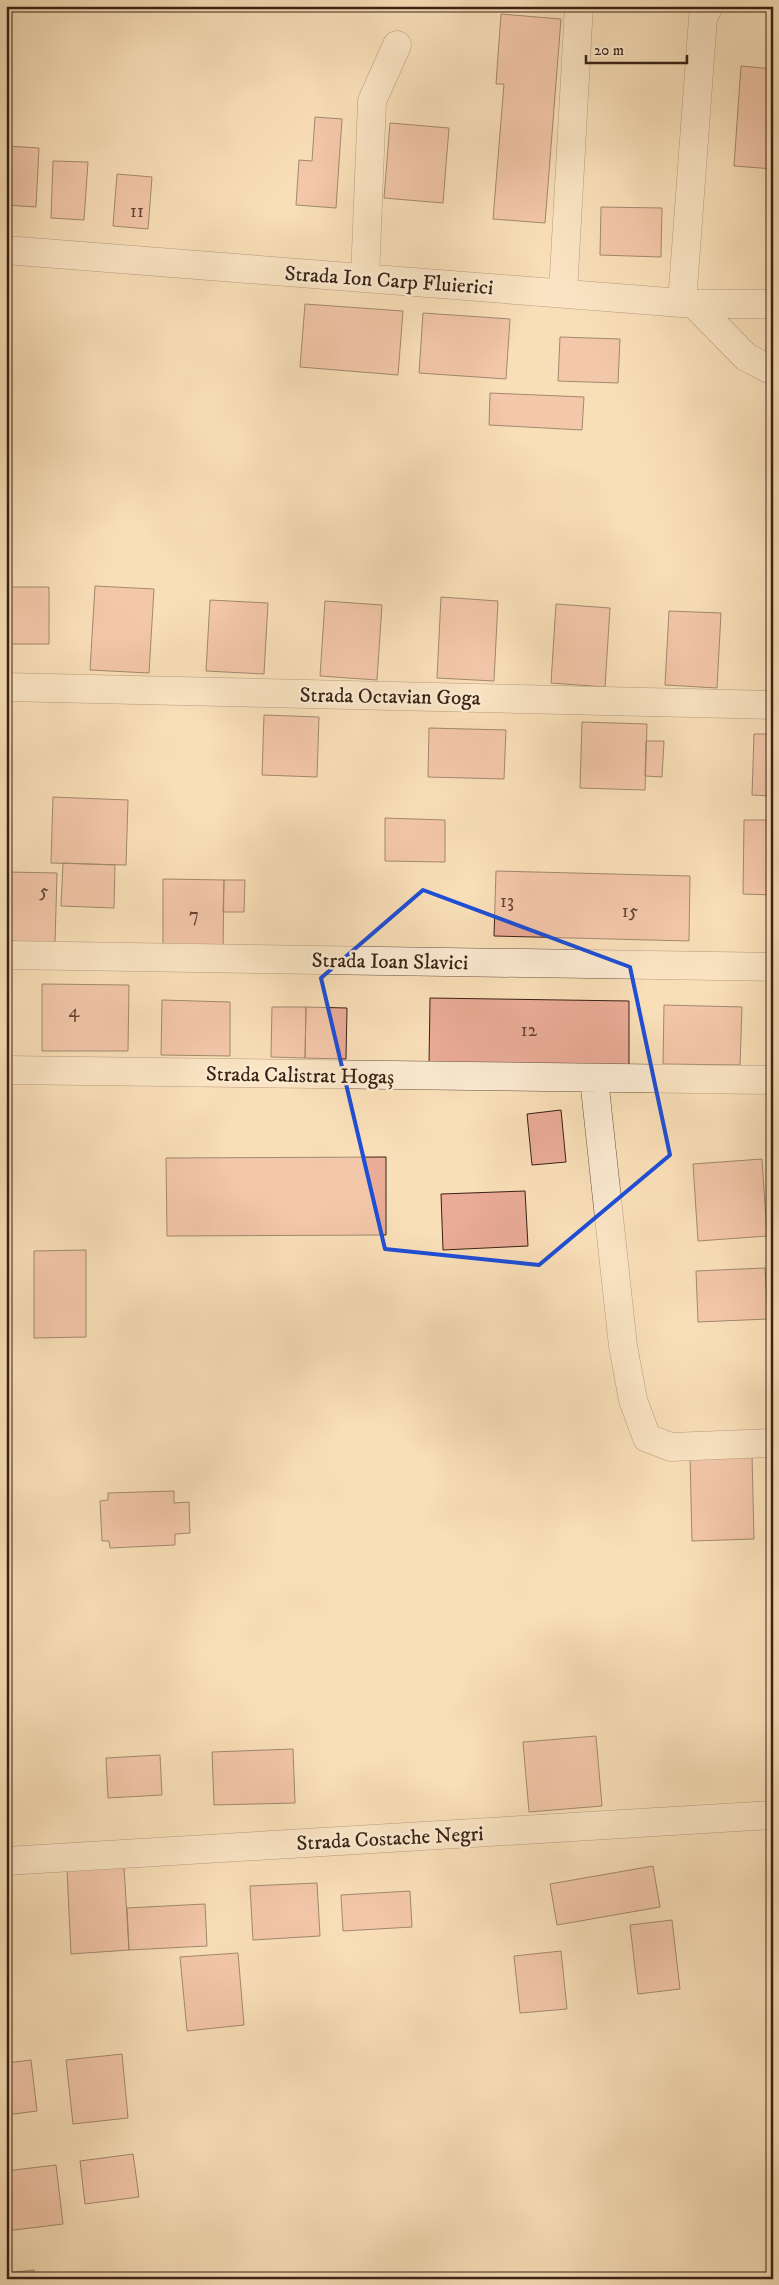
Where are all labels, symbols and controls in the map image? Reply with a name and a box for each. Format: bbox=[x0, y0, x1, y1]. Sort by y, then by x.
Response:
scale bar bbox=[586, 32, 688, 64]
text: 20 m bbox=[594, 41, 624, 60]
house number: 11 bbox=[130, 200, 144, 223]
street label: Strada Ion Carp Fluierici bbox=[284, 261, 494, 301]
street label: Strada Octavian Goga bbox=[299, 682, 481, 712]
house number: 5 bbox=[39, 880, 49, 903]
house number: 13 bbox=[500, 890, 514, 913]
house number: 15 bbox=[622, 900, 639, 923]
house number: 7 bbox=[189, 904, 199, 927]
street label: Strada Ioan Slavici bbox=[311, 948, 469, 976]
house number: 4 bbox=[69, 1000, 81, 1023]
house number: 12 bbox=[521, 1019, 538, 1042]
street label: Strada Calistrat Hogaș bbox=[206, 1061, 394, 1091]
street label: Strada Costache Negri bbox=[296, 1821, 484, 1857]

